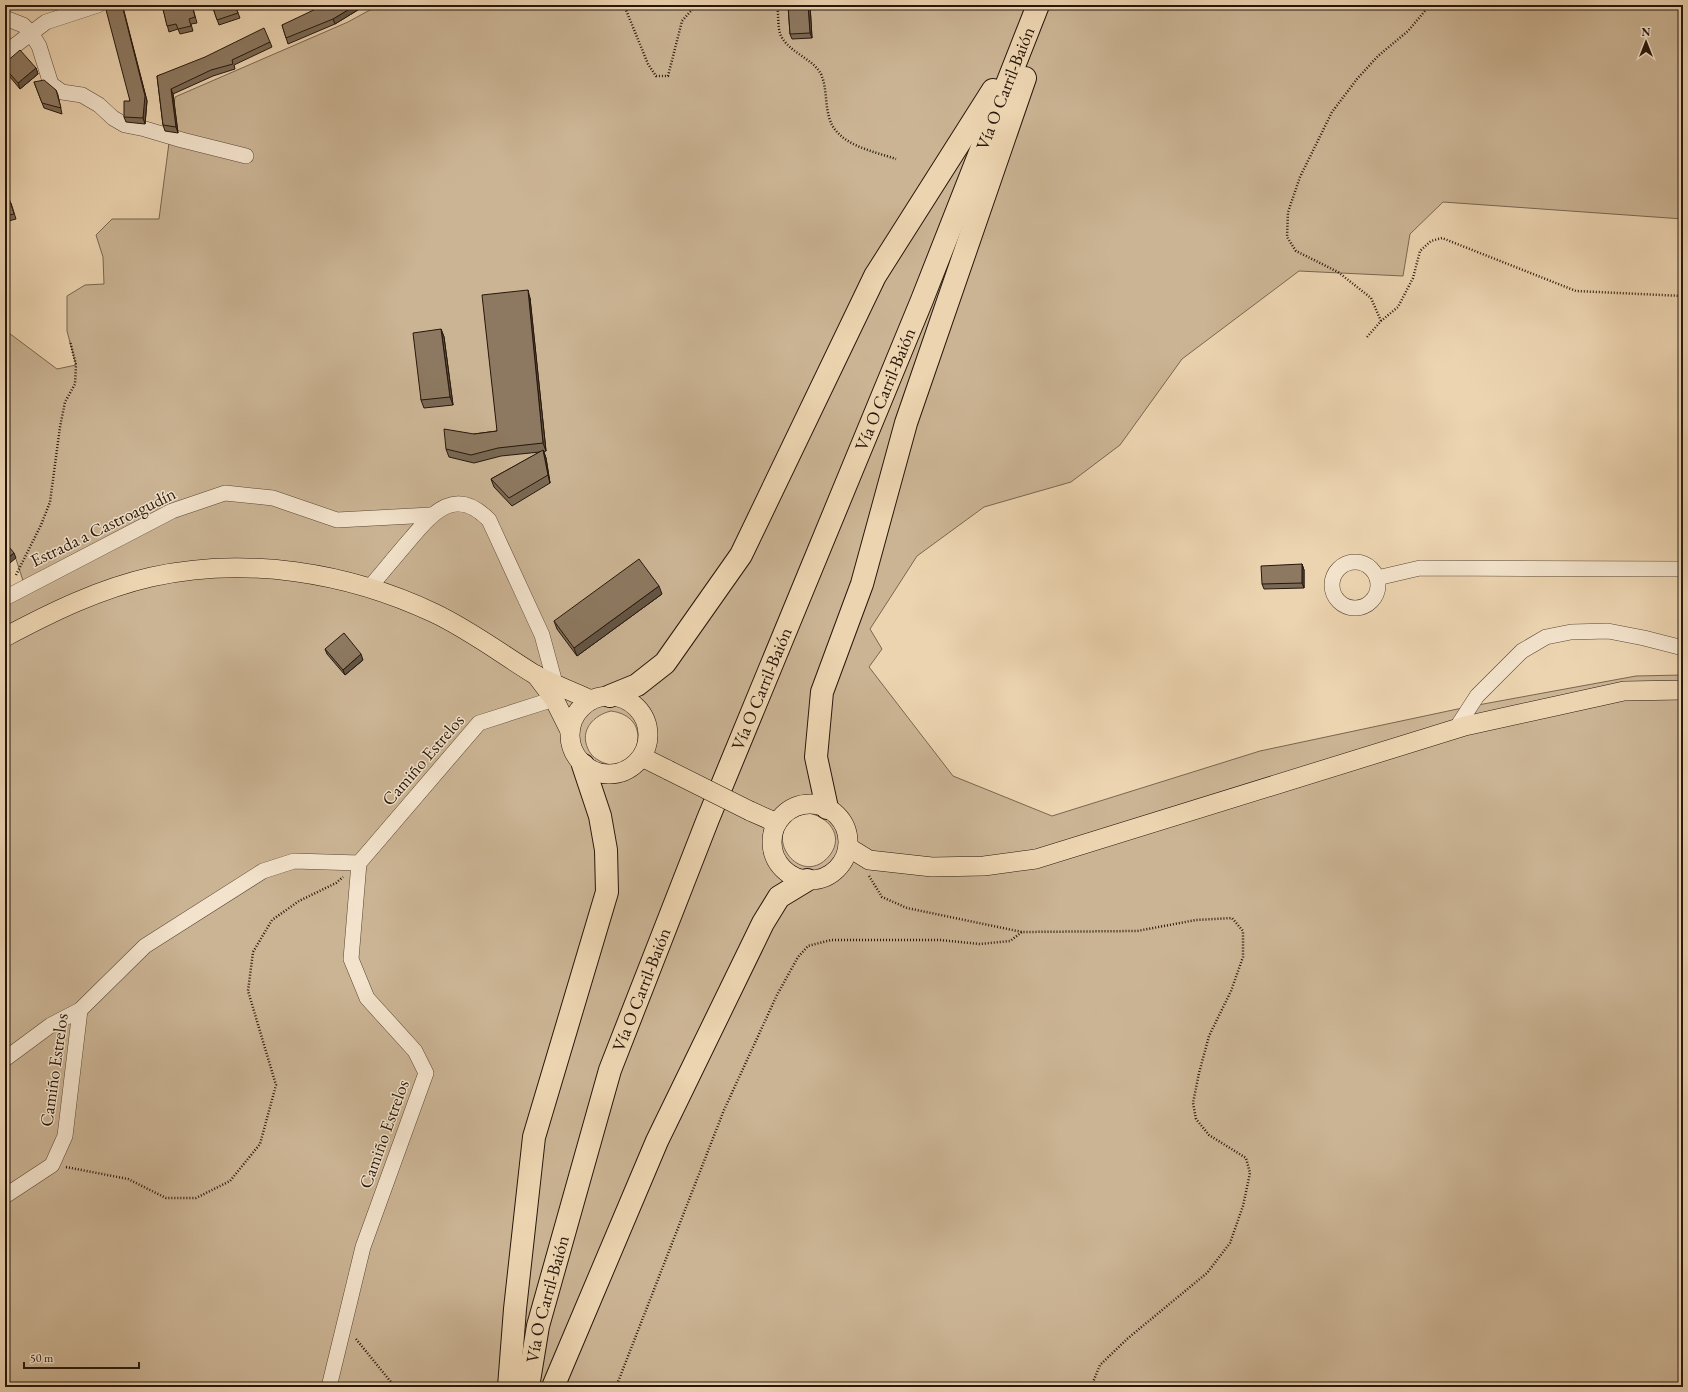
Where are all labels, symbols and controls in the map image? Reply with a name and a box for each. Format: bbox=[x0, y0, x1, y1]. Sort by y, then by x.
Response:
north arrow bbox=[1626, 22, 1666, 62]
street label: Vía O Carril-Baión bbox=[970, 23, 1040, 153]
text: N bbox=[1642, 25, 1651, 39]
street label: Vía O Carril-Baión bbox=[849, 324, 920, 454]
street label: Estrada a Castroagudín bbox=[26, 481, 180, 572]
street label: Vía O Carril-Baión bbox=[726, 623, 797, 753]
street label: Camiño Estrelos bbox=[377, 709, 469, 810]
street label: Vía O Carril-Baión bbox=[606, 924, 676, 1054]
street label: Camiño Estrelos bbox=[34, 1012, 73, 1128]
street label: Camiño Estrelos bbox=[353, 1076, 414, 1191]
street label: Vía O Carril-Baión bbox=[520, 1232, 574, 1364]
scale bar bbox=[24, 1344, 139, 1370]
text: 50 m bbox=[30, 1350, 54, 1366]

